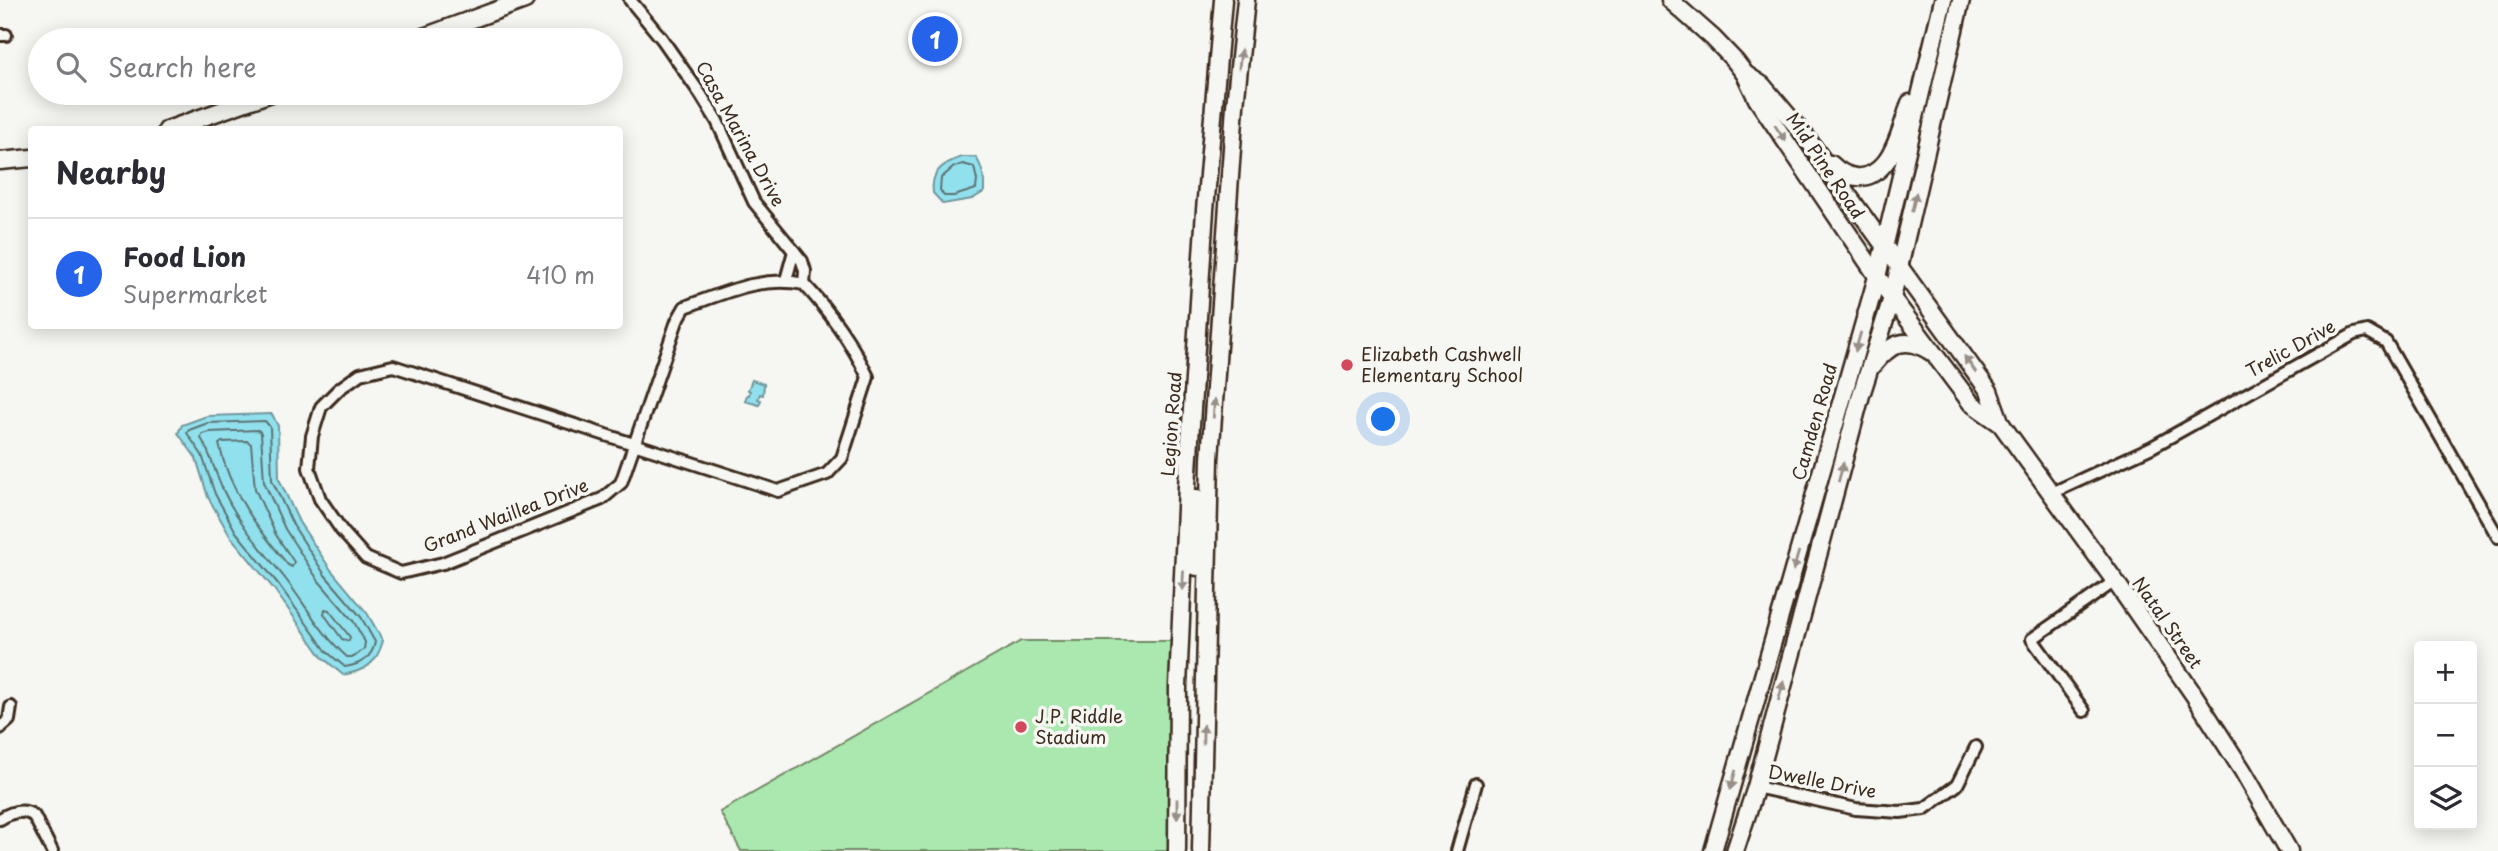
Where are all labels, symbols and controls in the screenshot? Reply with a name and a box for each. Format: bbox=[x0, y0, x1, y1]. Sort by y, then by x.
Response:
pin: 1 bbox=[912, 13, 958, 65]
search box bbox=[28, 28, 623, 105]
text: Search here bbox=[108, 47, 257, 86]
icon: search bbox=[52, 48, 90, 86]
one-way arrow bbox=[1234, 48, 1245, 70]
street label: Casa Marina Drive bbox=[690, 55, 793, 211]
street label: Mid Pine Road bbox=[1781, 106, 1872, 224]
one-way arrow bbox=[1773, 124, 1787, 142]
text: Nearby bbox=[56, 149, 166, 194]
one-way arrow bbox=[1909, 191, 1920, 213]
text: Food Lion bbox=[123, 237, 246, 276]
text: 1 bbox=[74, 257, 85, 292]
text: 410 m bbox=[526, 257, 595, 292]
text: Supermarket bbox=[123, 276, 267, 311]
street label: Trelic Drive bbox=[2241, 312, 2340, 383]
one-way arrow bbox=[1852, 331, 1863, 353]
place label: Elizabeth Cashwell Elementary School bbox=[1361, 340, 1523, 388]
one-way arrow bbox=[1963, 355, 1977, 373]
marker: Elizabeth Cashwell Elementary School bbox=[1339, 357, 1355, 373]
street label: Camden Road bbox=[1784, 360, 1843, 483]
street label: Legion Road bbox=[1153, 371, 1188, 477]
one-way arrow bbox=[1209, 397, 1220, 419]
your location bbox=[1366, 402, 1400, 436]
one-way arrow bbox=[1836, 461, 1846, 482]
street label: Grand Waillea Drive bbox=[419, 471, 592, 558]
one-way arrow bbox=[1790, 551, 1800, 572]
one-way arrow bbox=[1177, 571, 1188, 593]
street label: Natal Street bbox=[2127, 571, 2210, 674]
map controls bbox=[2414, 641, 2477, 830]
button: + bbox=[2414, 641, 2477, 704]
one-way arrow bbox=[1777, 681, 1787, 702]
place label: J.P. Riddle Stadium bbox=[1035, 702, 1123, 750]
button: − bbox=[2414, 704, 2477, 767]
marker: J.P. Riddle Stadium bbox=[1013, 719, 1029, 735]
one-way arrow bbox=[1198, 723, 1209, 745]
street label: Dwelle Drive bbox=[1766, 757, 1879, 804]
button: layers bbox=[2414, 767, 2477, 830]
one-way arrow bbox=[1727, 769, 1738, 791]
one-way arrow bbox=[1171, 798, 1183, 820]

